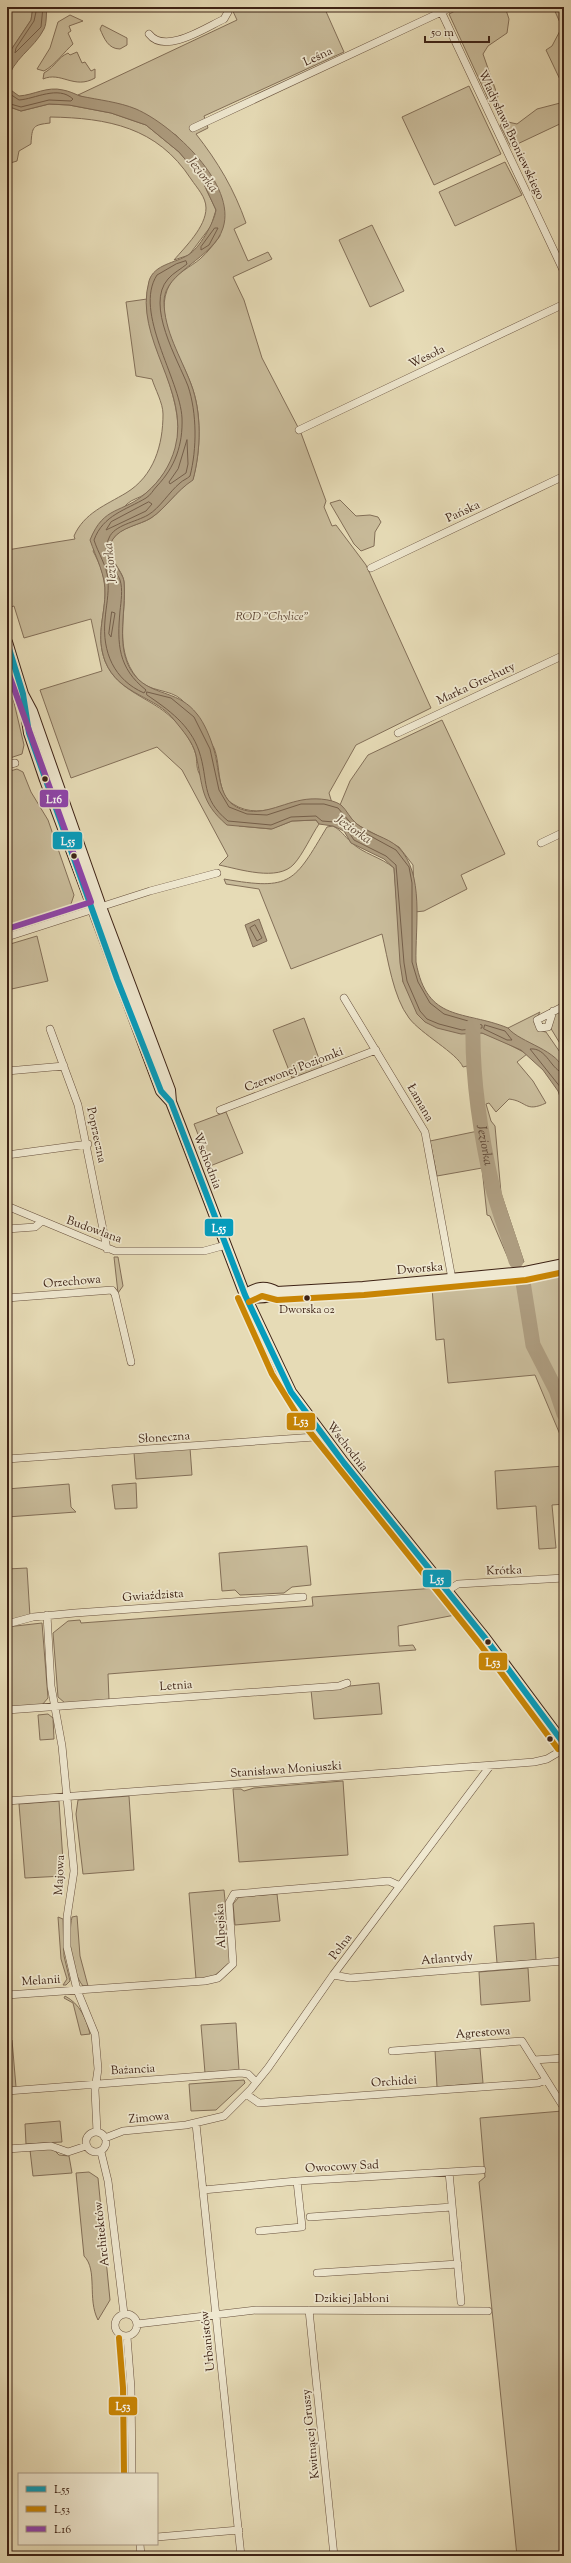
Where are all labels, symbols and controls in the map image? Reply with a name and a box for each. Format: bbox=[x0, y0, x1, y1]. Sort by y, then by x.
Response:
scale bar bbox=[425, 18, 489, 44]
text: 50 m bbox=[430, 24, 454, 42]
street label: Leśna bbox=[301, 42, 336, 72]
street label: Władysława Broniewskiego bbox=[473, 67, 549, 203]
water label: Jeziorka bbox=[182, 152, 222, 197]
street label: Wesoła bbox=[406, 340, 448, 373]
street label: Pańska bbox=[443, 496, 484, 528]
water label: Jeziorka bbox=[100, 541, 122, 585]
park label: ROD "Chylice" bbox=[235, 608, 309, 626]
street label: Marka Grechuty bbox=[434, 658, 518, 710]
unlabelled marker bbox=[40, 774, 50, 784]
line badge: L16 bbox=[39, 789, 69, 808]
text: L16 bbox=[45, 792, 62, 808]
water label: Jeziorka bbox=[330, 810, 375, 849]
line badge: L55 bbox=[52, 831, 83, 850]
text: L55 bbox=[60, 834, 75, 850]
unlabelled marker bbox=[69, 851, 79, 861]
street label: Czerwonej Poziomki bbox=[242, 1043, 347, 1097]
street label: Łamana bbox=[402, 1081, 438, 1126]
street label: Poprzeczna bbox=[81, 1105, 111, 1165]
water label: Jeziorka bbox=[471, 1123, 497, 1168]
street label: Wschodnia bbox=[188, 1130, 226, 1192]
street label: Budowlana bbox=[64, 1212, 125, 1248]
line badge: L55 bbox=[204, 1218, 234, 1237]
text: L55 bbox=[211, 1221, 226, 1237]
street label: Dworska bbox=[396, 1258, 444, 1280]
street label: Orzechowa bbox=[42, 1270, 102, 1293]
marker: Dworska 02 bbox=[302, 1293, 312, 1303]
place label: Dworska 02 bbox=[279, 1302, 335, 1318]
line badge: L53 bbox=[286, 1412, 316, 1431]
text: L53 bbox=[293, 1414, 309, 1430]
street label: Wschodnia bbox=[322, 1418, 373, 1476]
street label: Słoneczna bbox=[137, 1427, 191, 1449]
street label: Krótka bbox=[486, 1561, 523, 1581]
line badge: L55 bbox=[422, 1569, 452, 1588]
text: L55 bbox=[429, 1572, 444, 1588]
street label: Gwiaździsta bbox=[122, 1585, 185, 1607]
unlabelled marker bbox=[483, 1637, 493, 1647]
line badge: L53 bbox=[478, 1652, 508, 1671]
text: L53 bbox=[485, 1655, 501, 1671]
street label: Letnia bbox=[159, 1676, 194, 1696]
unlabelled marker bbox=[545, 1734, 555, 1744]
street label: Stanisława Moniuszki bbox=[230, 1757, 343, 1783]
street label: Majowa bbox=[50, 1854, 70, 1896]
street label: Alpejska bbox=[211, 1902, 231, 1949]
street label: Polna bbox=[325, 1930, 357, 1964]
street label: Atlantydy bbox=[420, 1948, 474, 1970]
street label: Melanii bbox=[21, 1971, 62, 1991]
street label: Agrestowa bbox=[455, 2022, 512, 2044]
street label: Bażancia bbox=[110, 2060, 156, 2080]
street label: Orchidei bbox=[370, 2071, 418, 2093]
street label: Zimowa bbox=[128, 2107, 171, 2129]
street label: Owocowy Sad bbox=[305, 2156, 380, 2178]
street label: Architektów bbox=[90, 2201, 114, 2267]
street label: Dzikiej Jabłoni bbox=[315, 2290, 390, 2308]
street label: Urbanistów bbox=[196, 2310, 220, 2372]
street label: Kwitnącej Gruszy bbox=[297, 2388, 325, 2480]
line badge: L53 bbox=[108, 2396, 138, 2416]
text: L53 bbox=[115, 2399, 131, 2415]
legend bbox=[18, 2473, 158, 2545]
text: L55 bbox=[54, 2481, 70, 2499]
text: L53 bbox=[54, 2501, 70, 2519]
text: L16 bbox=[54, 2521, 71, 2539]

